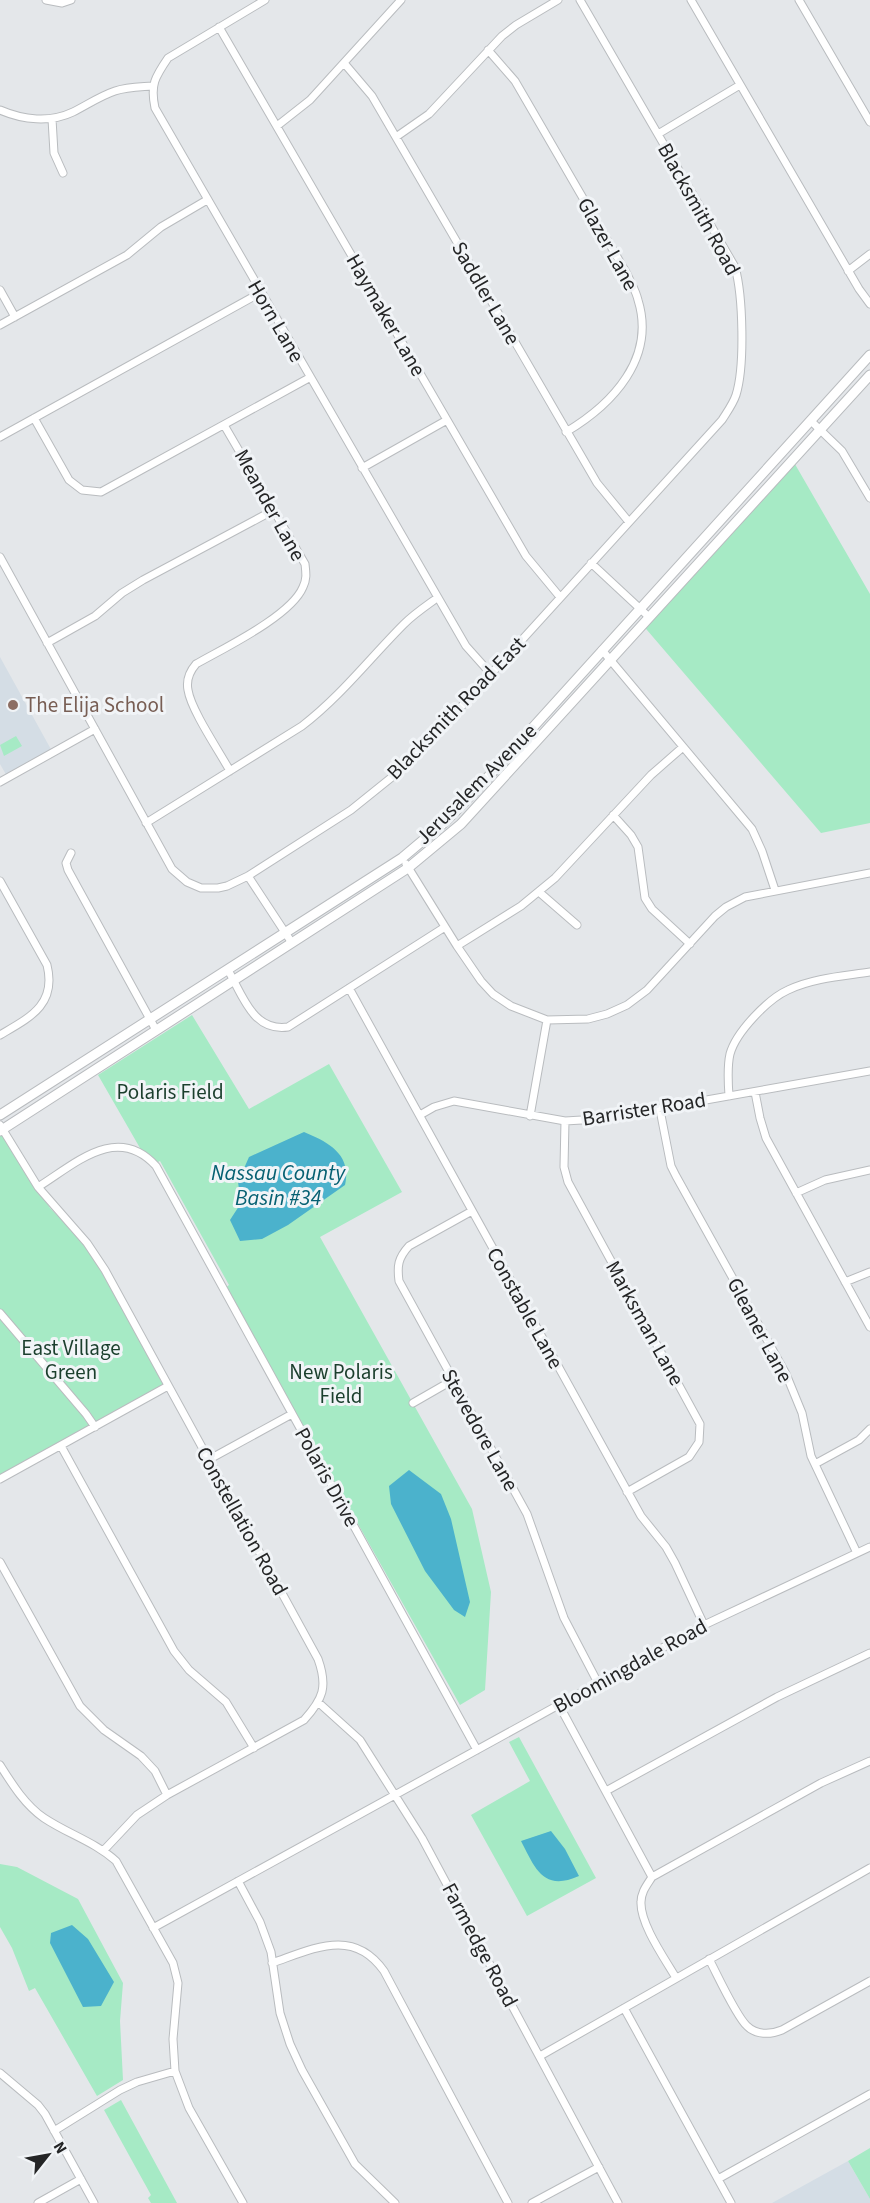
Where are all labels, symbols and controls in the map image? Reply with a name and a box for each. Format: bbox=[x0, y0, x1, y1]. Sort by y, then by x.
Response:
street label: Blacksmith Road bbox=[650, 137, 748, 281]
street label: Glazer Lane bbox=[570, 192, 646, 296]
street label: Saddler Lane bbox=[444, 236, 528, 350]
street label: Haymaker Lane bbox=[339, 248, 433, 382]
street label: Horn Lane bbox=[240, 274, 312, 368]
street label: Meander Lane bbox=[227, 444, 313, 566]
street label: Blacksmith Road East bbox=[380, 630, 532, 786]
place label: The Elija School bbox=[25, 690, 164, 720]
marker: The Elija School bbox=[6, 698, 20, 712]
street label: Jerusalem Avenue bbox=[409, 717, 543, 851]
park label: Polaris Field bbox=[116, 1077, 224, 1107]
street label: Barrister Road bbox=[580, 1084, 708, 1134]
water label: Nassau County Basin #34 bbox=[211, 1157, 346, 1214]
street label: Constable Lane bbox=[479, 1242, 571, 1374]
street label: Marksman Lane bbox=[598, 1255, 692, 1391]
street label: Gleaner Lane bbox=[720, 1272, 800, 1388]
park label: East Village Green bbox=[21, 1333, 121, 1387]
park label: New Polaris Field bbox=[289, 1357, 393, 1411]
street label: Stevedore Lane bbox=[434, 1363, 526, 1497]
street label: Polaris Drive bbox=[287, 1422, 367, 1532]
street label: Constellation Road bbox=[189, 1441, 295, 1601]
street label: Bloomingdale Road bbox=[547, 1611, 713, 1721]
street label: Farmedge Road bbox=[435, 1877, 525, 2013]
north arrow bbox=[18, 2125, 78, 2185]
text: N bbox=[48, 2138, 72, 2158]

